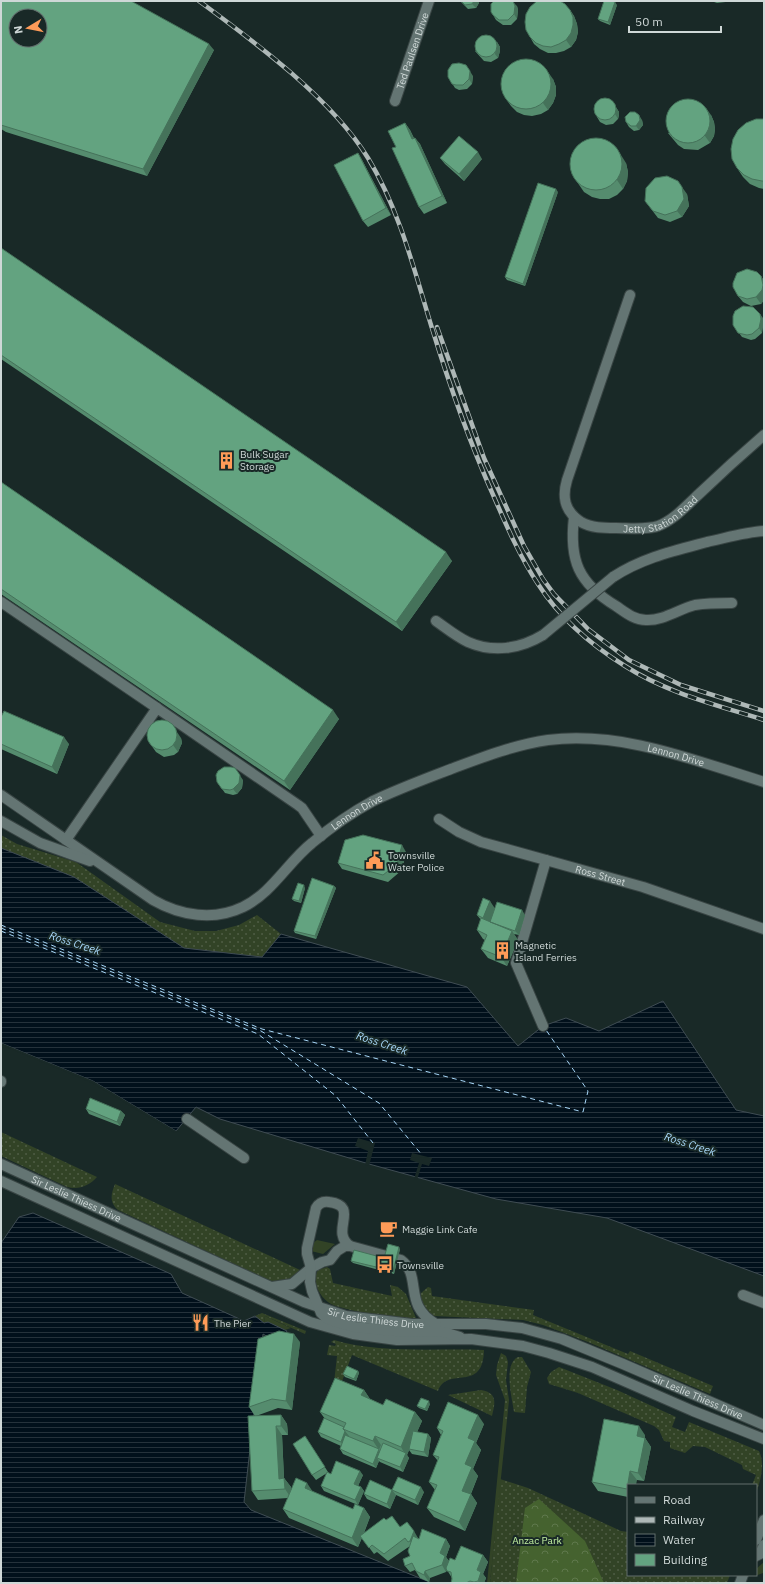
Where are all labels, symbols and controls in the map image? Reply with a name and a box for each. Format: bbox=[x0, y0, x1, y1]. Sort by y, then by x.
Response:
north arrow bbox=[8, 8, 48, 48]
scale bar bbox=[629, 8, 721, 34]
street label: Ted Paulsen Drive bbox=[393, 10, 431, 91]
text: 50 m bbox=[635, 14, 663, 29]
text: N bbox=[11, 25, 26, 35]
place label: Bulk Sugar Storage bbox=[240, 448, 289, 473]
building icon: Bulk Sugar Storage bbox=[217, 450, 237, 470]
street label: Jetty Station Road bbox=[623, 493, 700, 535]
street label: Lennon Drive bbox=[646, 741, 707, 769]
street label: Lennon Drive bbox=[328, 791, 385, 832]
place label: Townsville Water Police bbox=[388, 849, 445, 874]
public building icon: Townsville Water Police bbox=[365, 851, 385, 871]
street label: Ross Street bbox=[574, 862, 627, 888]
water label: Ross Creek bbox=[48, 928, 103, 958]
place label: Magnetic Island Ferries bbox=[515, 939, 577, 964]
building icon: Magnetic Island Ferries bbox=[492, 941, 512, 961]
water label: Ross Creek bbox=[355, 1028, 410, 1058]
water label: Ross Creek bbox=[663, 1129, 718, 1159]
street label: Sir Leslie Thiess Drive bbox=[29, 1172, 124, 1225]
cafe icon: Maggie Link Cafe bbox=[379, 1219, 399, 1239]
place label: Maggie Link Cafe bbox=[402, 1223, 478, 1236]
bus stop icon: Townsville bbox=[374, 1255, 394, 1275]
place label: Townsville bbox=[397, 1259, 445, 1272]
street label: Sir Leslie Thiess Drive bbox=[326, 1304, 425, 1331]
restaurant icon: The Pier bbox=[191, 1313, 211, 1333]
place label: The Pier bbox=[214, 1317, 251, 1330]
street label: Sir Leslie Thiess Drive bbox=[651, 1371, 746, 1422]
legend bbox=[627, 1484, 757, 1576]
text: Road bbox=[663, 1492, 691, 1507]
text: Railway bbox=[663, 1512, 705, 1527]
text: Water bbox=[663, 1532, 696, 1547]
park label: Anzac Park bbox=[512, 1534, 563, 1547]
text: Building bbox=[663, 1552, 708, 1567]

